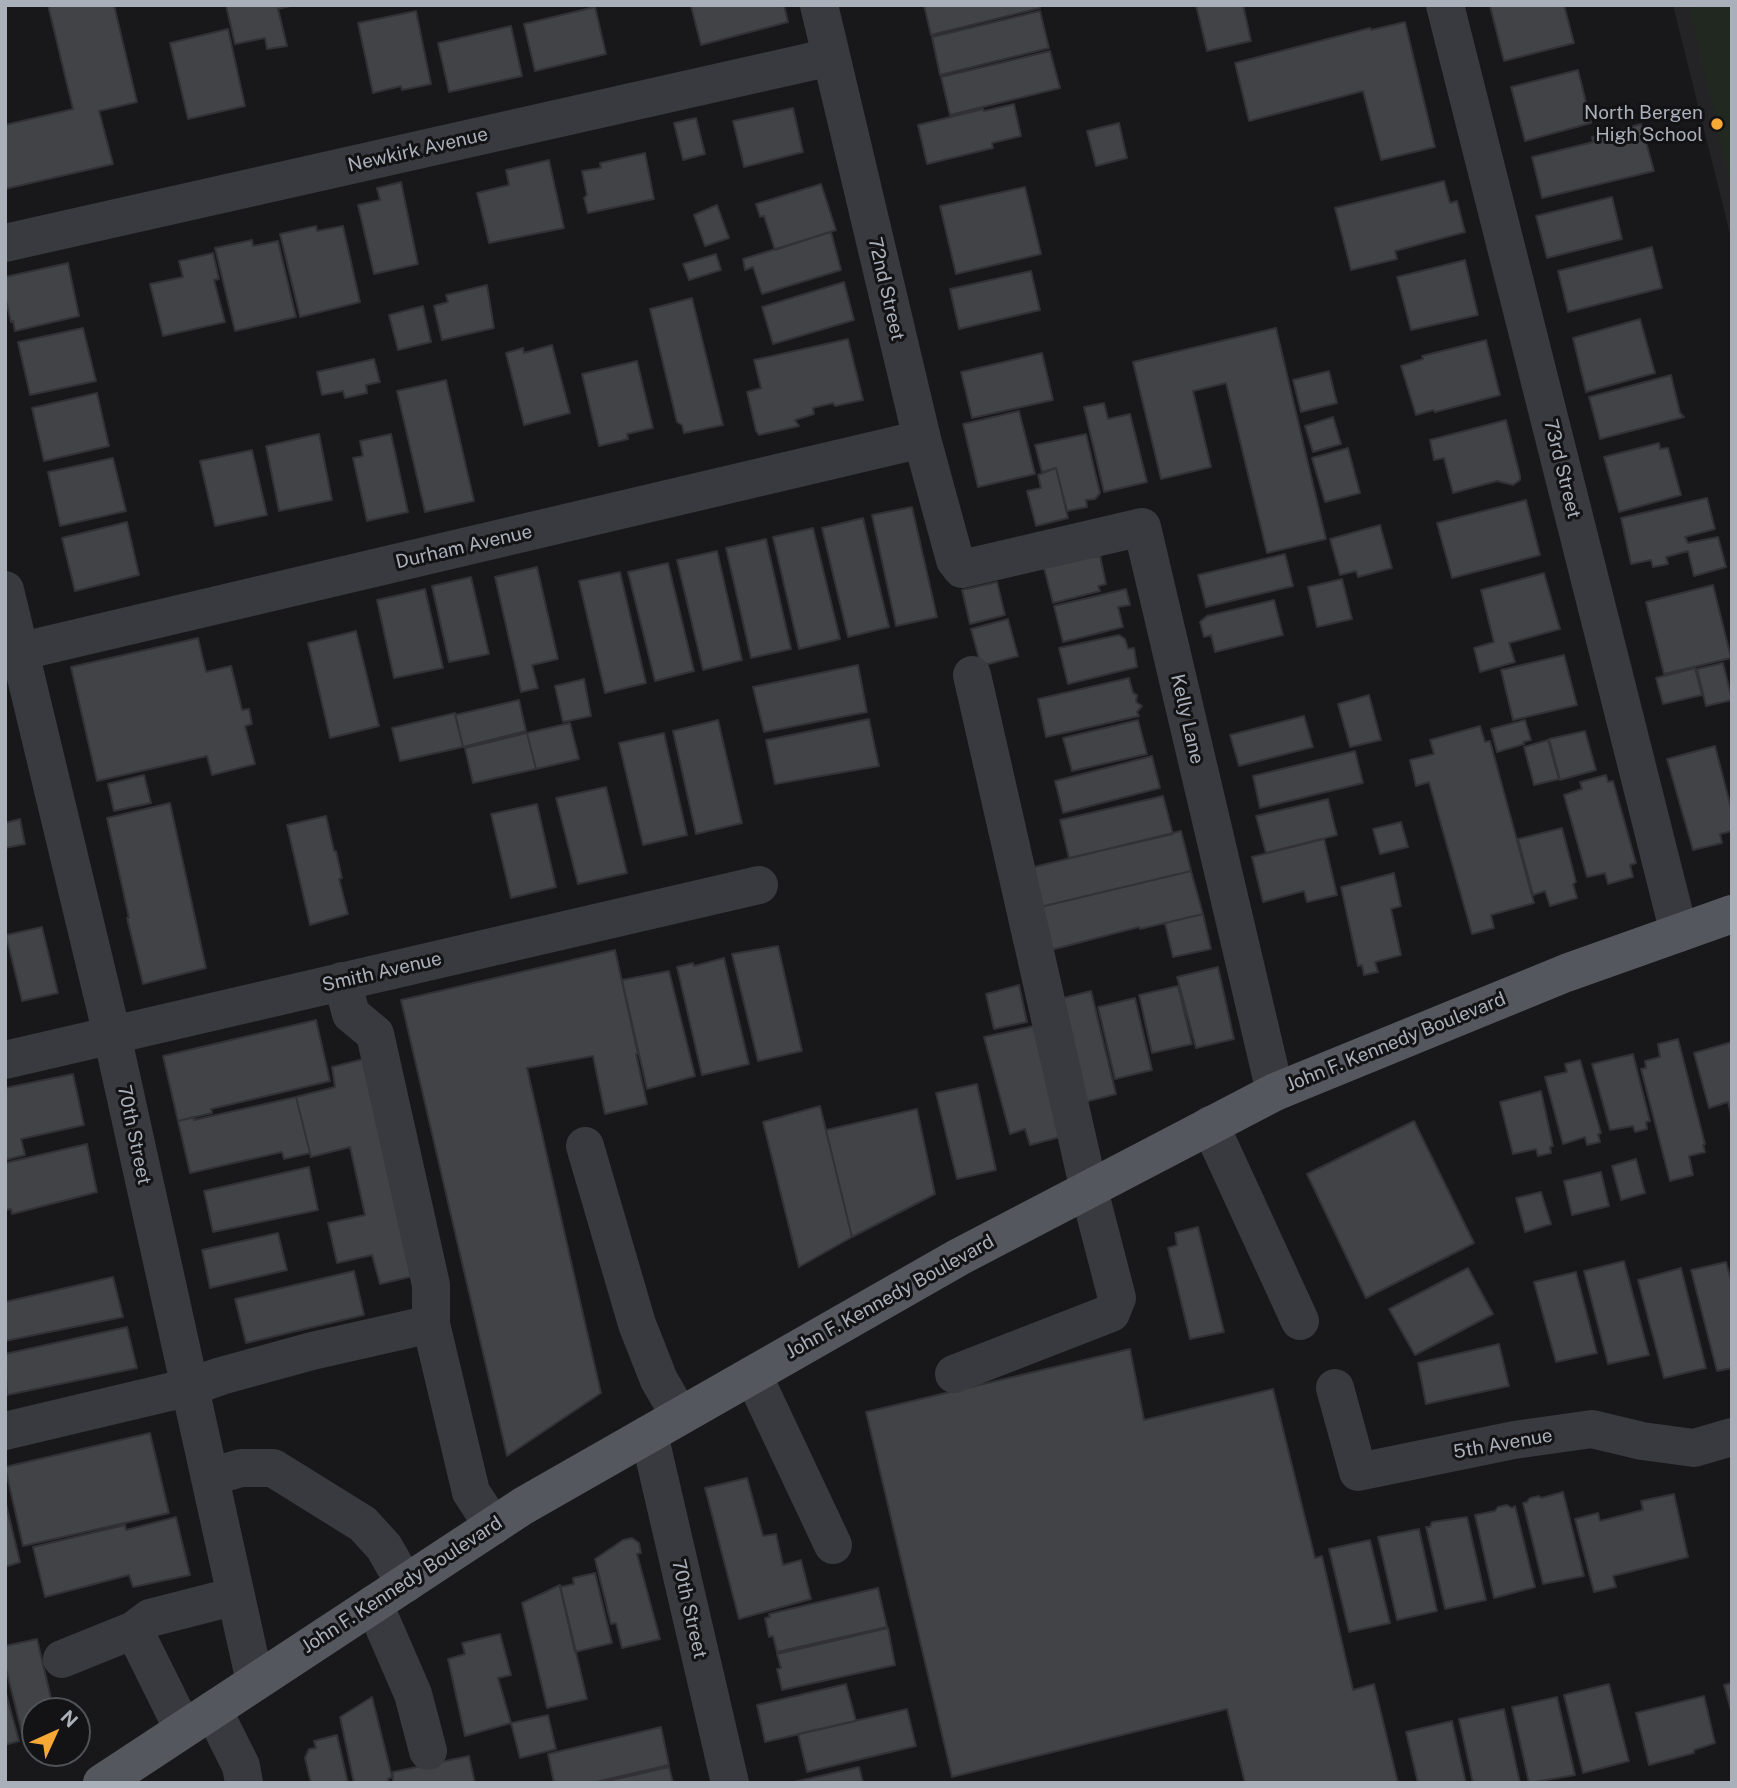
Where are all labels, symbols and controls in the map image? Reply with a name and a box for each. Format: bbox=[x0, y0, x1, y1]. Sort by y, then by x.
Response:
place label: North Bergen High School bbox=[1584, 102, 1703, 146]
marker: North Bergen High School bbox=[1709, 116, 1725, 132]
street label: Newkirk Avenue bbox=[346, 123, 490, 177]
street label: 72nd Street bbox=[863, 235, 909, 343]
street label: 73rd Street bbox=[1539, 417, 1585, 521]
street label: Durham Avenue bbox=[393, 520, 535, 574]
street label: Kelly Lane bbox=[1166, 672, 1208, 766]
street label: Smith Avenue bbox=[320, 947, 444, 997]
street label: John F. Kennedy Boulevard bbox=[1283, 987, 1509, 1097]
street label: 70th Street bbox=[112, 1083, 156, 1187]
street label: John F. Kennedy Boulevard bbox=[782, 1230, 998, 1364]
street label: 5th Avenue bbox=[1452, 1424, 1554, 1464]
street label: John F. Kennedy Boulevard bbox=[297, 1512, 507, 1658]
street label: 70th Street bbox=[667, 1557, 711, 1661]
north arrow bbox=[21, 1697, 91, 1767]
text: N bbox=[56, 1706, 82, 1732]

